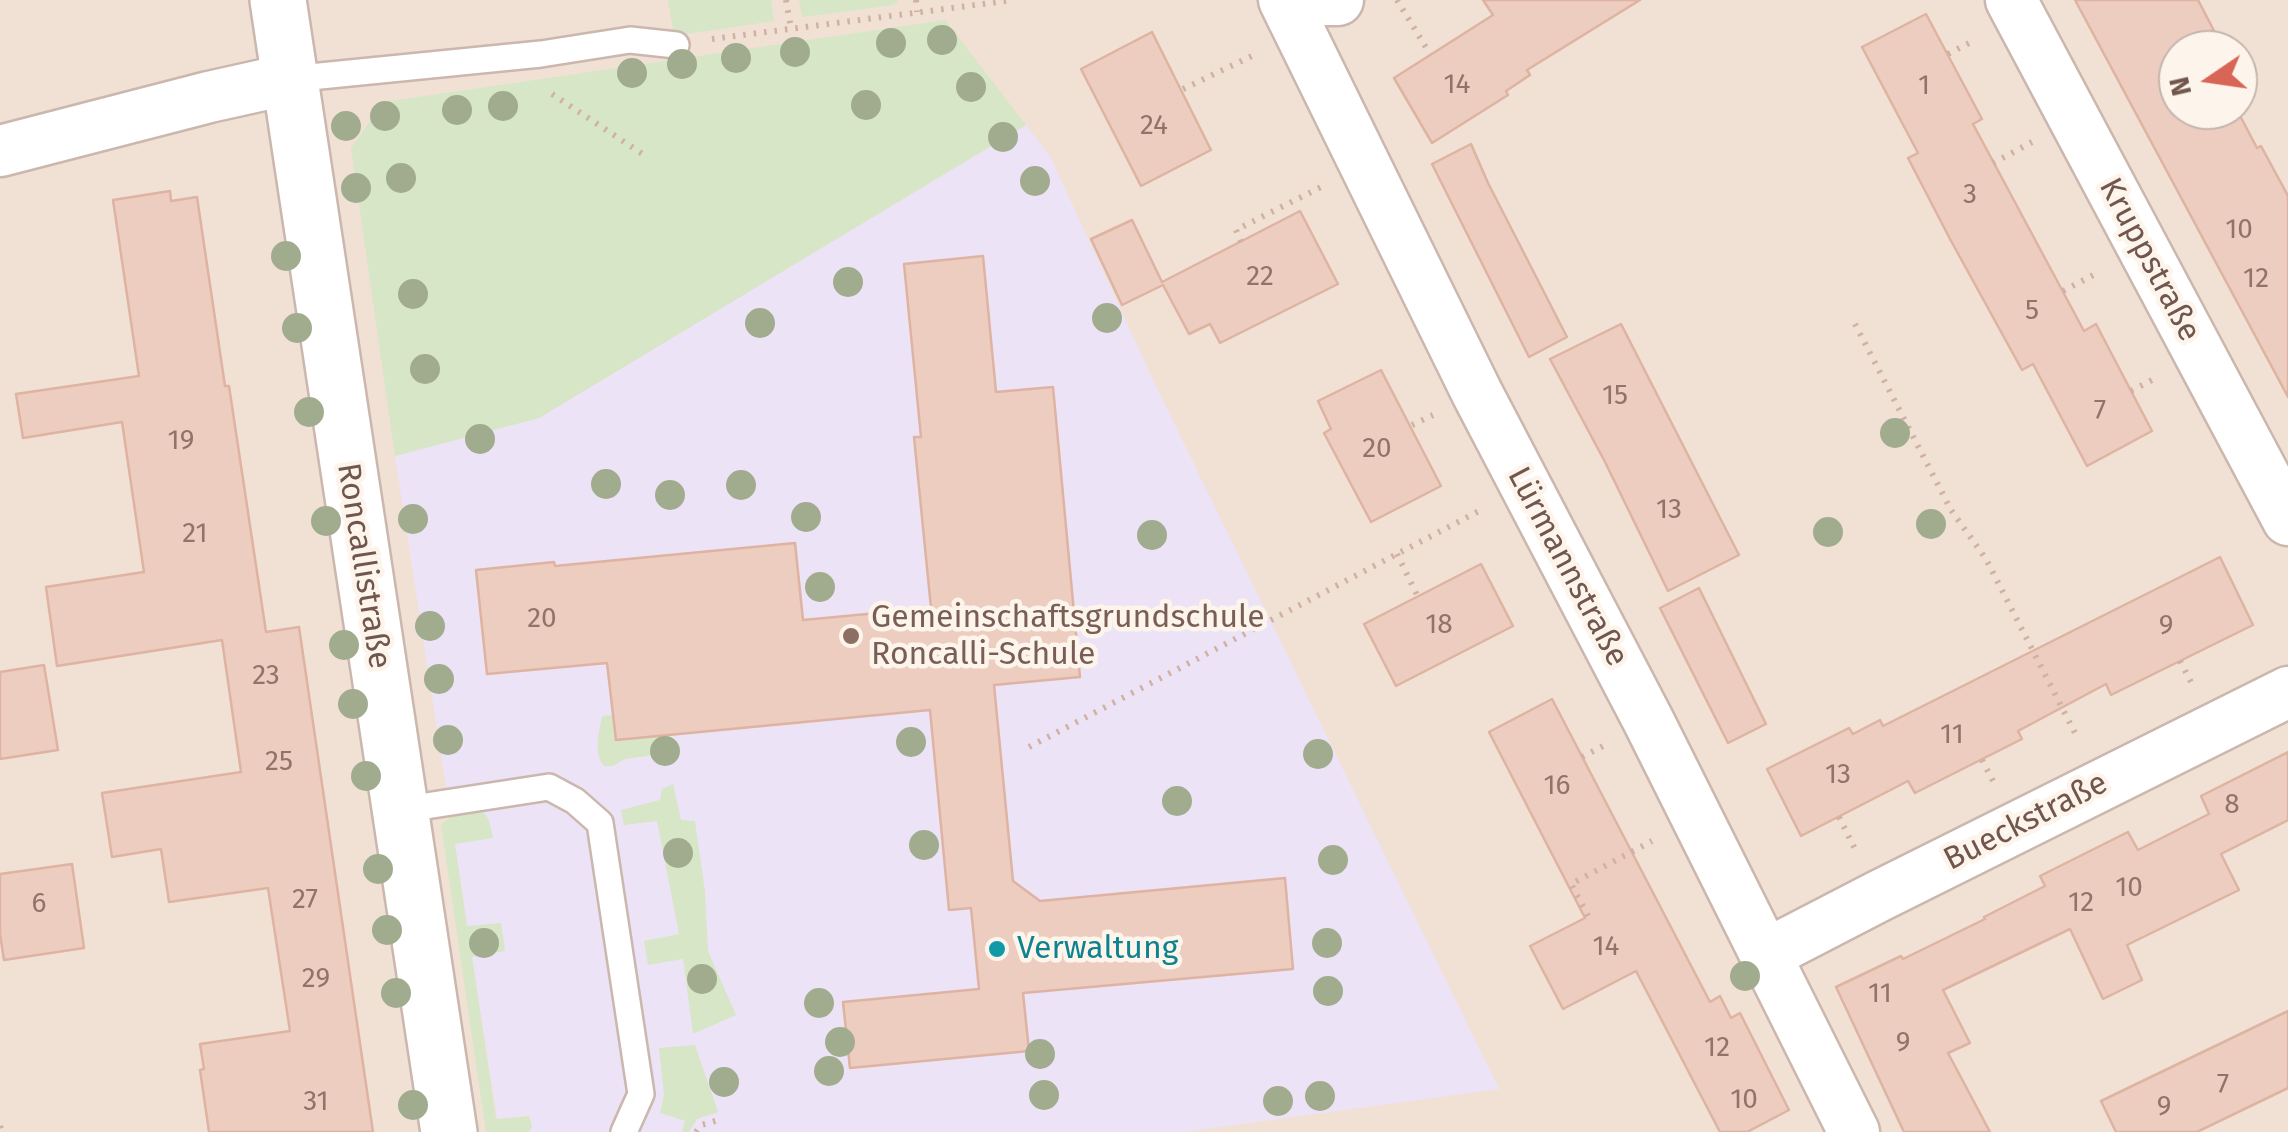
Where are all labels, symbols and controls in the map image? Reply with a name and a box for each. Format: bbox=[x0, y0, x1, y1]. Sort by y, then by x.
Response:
north arrow bbox=[2158, 30, 2258, 130]
house number: 14 bbox=[1443, 68, 1471, 102]
house number: 1 bbox=[1918, 69, 1930, 103]
text: N bbox=[2162, 74, 2198, 99]
house number: 24 bbox=[1140, 109, 1168, 143]
street label: Kruppstraße bbox=[2090, 172, 2208, 348]
house number: 3 bbox=[1963, 178, 1977, 212]
house number: 10 bbox=[2225, 213, 2253, 247]
house number: 22 bbox=[1246, 260, 1274, 294]
house number: 12 bbox=[2243, 262, 2269, 296]
house number: 5 bbox=[2025, 294, 2039, 328]
house number: 15 bbox=[1602, 379, 1628, 413]
house number: 7 bbox=[2094, 394, 2106, 428]
house number: 19 bbox=[168, 424, 194, 458]
house number: 20 bbox=[1362, 432, 1392, 466]
street label: Roncallistraße bbox=[328, 460, 398, 672]
street label: Lürmannstraße bbox=[1498, 461, 1636, 673]
house number: 13 bbox=[1656, 493, 1682, 527]
house number: 21 bbox=[182, 517, 208, 551]
place label: Gemeinschaftsgrundschule Roncalli-Schule bbox=[871, 599, 1265, 674]
house number: 20 bbox=[527, 602, 557, 636]
house number: 18 bbox=[1425, 608, 1453, 642]
house number: 9 bbox=[2159, 609, 2173, 643]
marker: Gemeinschaftsgrundschule Roncalli-Schule bbox=[840, 625, 862, 647]
house number: 23 bbox=[252, 659, 280, 693]
house number: 11 bbox=[1940, 718, 1964, 752]
house number: 25 bbox=[265, 745, 293, 779]
house number: 13 bbox=[1825, 758, 1851, 792]
street label: Bueckstraße bbox=[1938, 764, 2114, 880]
house number: 16 bbox=[1543, 769, 1571, 803]
house number: 8 bbox=[2224, 788, 2240, 822]
house number: 10 bbox=[2115, 871, 2143, 905]
house number: 27 bbox=[292, 883, 318, 917]
house number: 12 bbox=[2068, 886, 2094, 920]
house number: 6 bbox=[32, 887, 46, 921]
place label: Verwaltung bbox=[1017, 930, 1178, 968]
house number: 14 bbox=[1592, 930, 1620, 964]
marker: Verwaltung bbox=[986, 938, 1008, 960]
house number: 29 bbox=[302, 962, 330, 996]
house number: 11 bbox=[1868, 977, 1892, 1011]
house number: 9 bbox=[1896, 1026, 1910, 1060]
house number: 12 bbox=[1704, 1031, 1730, 1065]
house number: 7 bbox=[2217, 1068, 2229, 1102]
house number: 10 bbox=[1730, 1083, 1758, 1117]
house number: 31 bbox=[303, 1085, 329, 1119]
house number: 9 bbox=[2157, 1090, 2171, 1124]

